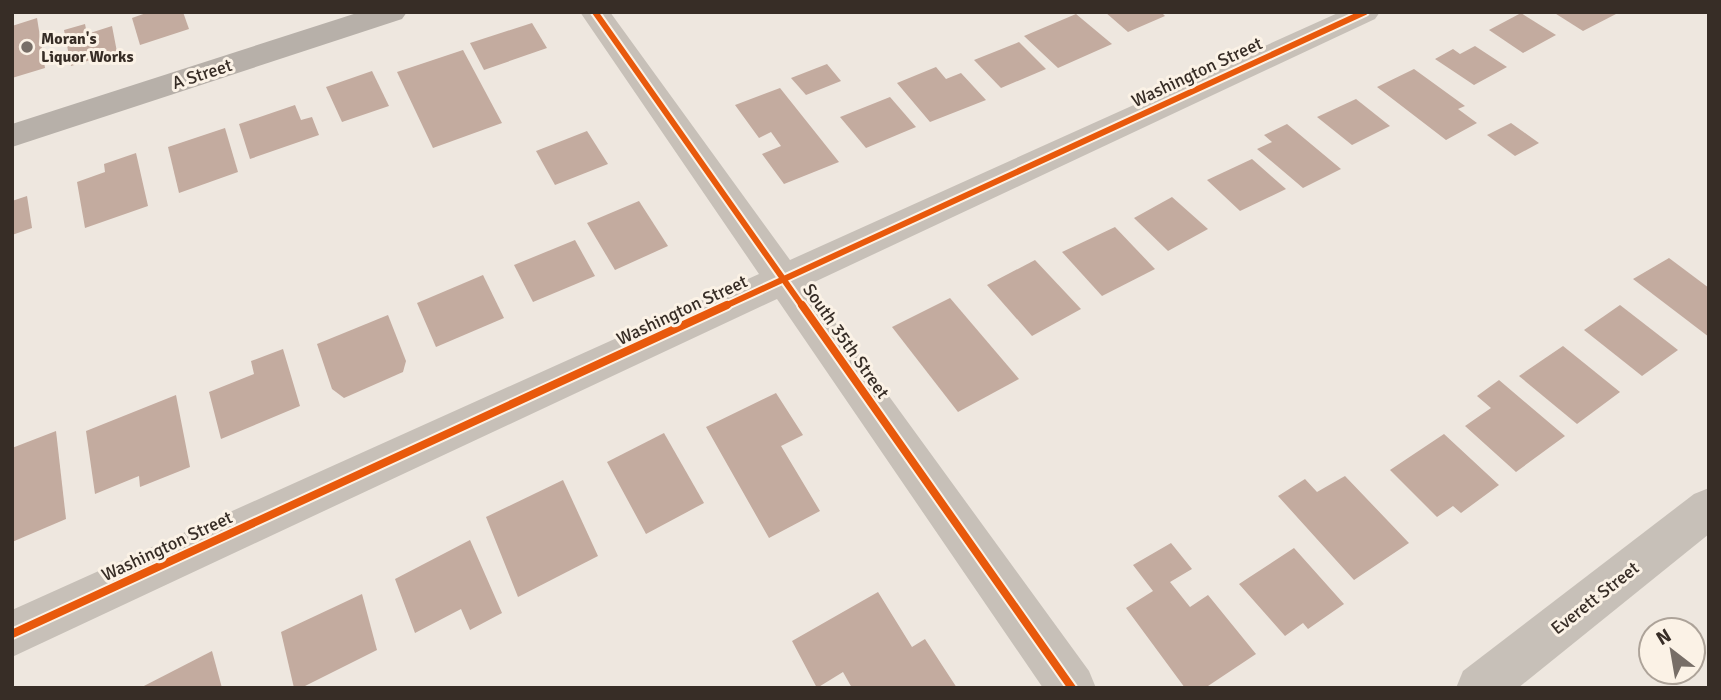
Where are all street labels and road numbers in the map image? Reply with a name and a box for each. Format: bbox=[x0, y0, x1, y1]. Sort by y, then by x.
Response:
street label: Washington Street bbox=[1128, 32, 1266, 112]
street label: A Street bbox=[169, 54, 235, 94]
street label: Washington Street bbox=[613, 270, 751, 350]
street label: South 35th Street bbox=[798, 279, 894, 403]
street label: Washington Street bbox=[98, 506, 236, 586]
street label: Everett Street bbox=[1547, 557, 1643, 639]

